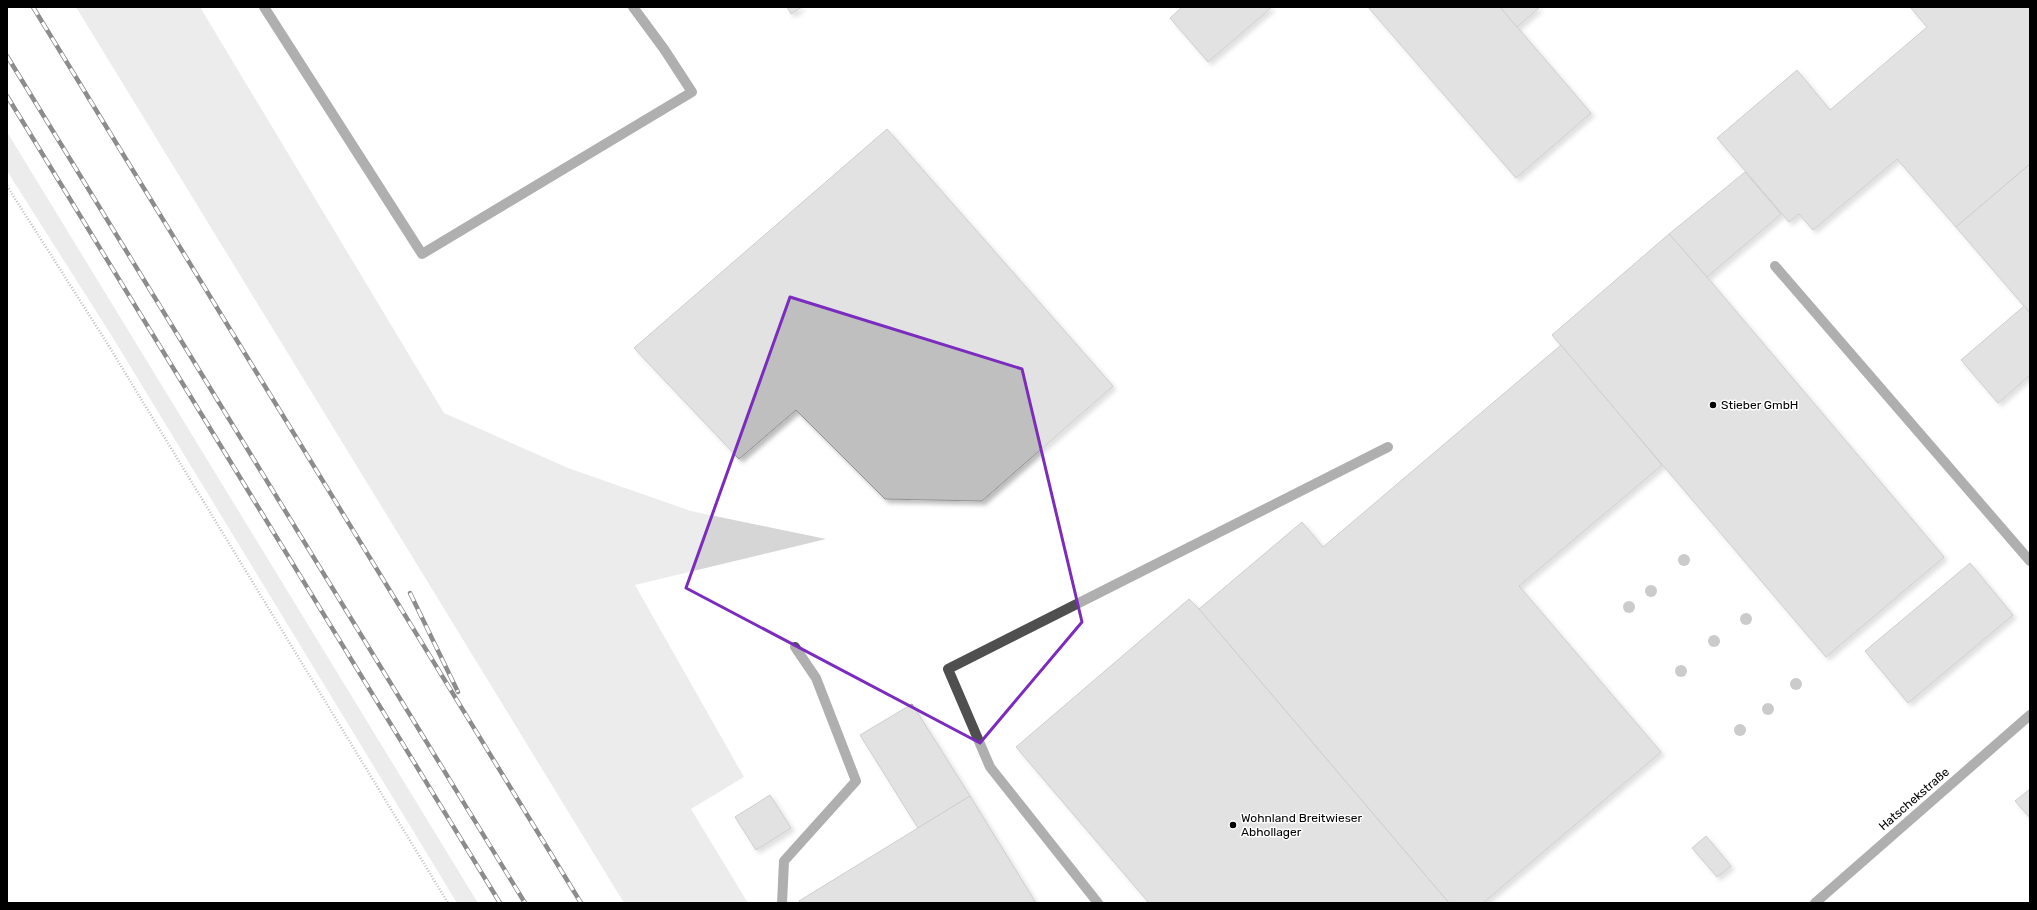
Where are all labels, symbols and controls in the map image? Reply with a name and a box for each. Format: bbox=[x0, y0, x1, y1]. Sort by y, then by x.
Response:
place label: Stieber GmbH bbox=[1721, 398, 1798, 412]
marker: Stieber GmbH bbox=[1708, 400, 1718, 410]
street label: Hatschekstraße bbox=[1876, 765, 1952, 833]
place label: Wohnland Breitwieser Abhollager bbox=[1241, 811, 1363, 839]
marker: Wohnland Breitwieser Abhollager bbox=[1228, 820, 1238, 830]

